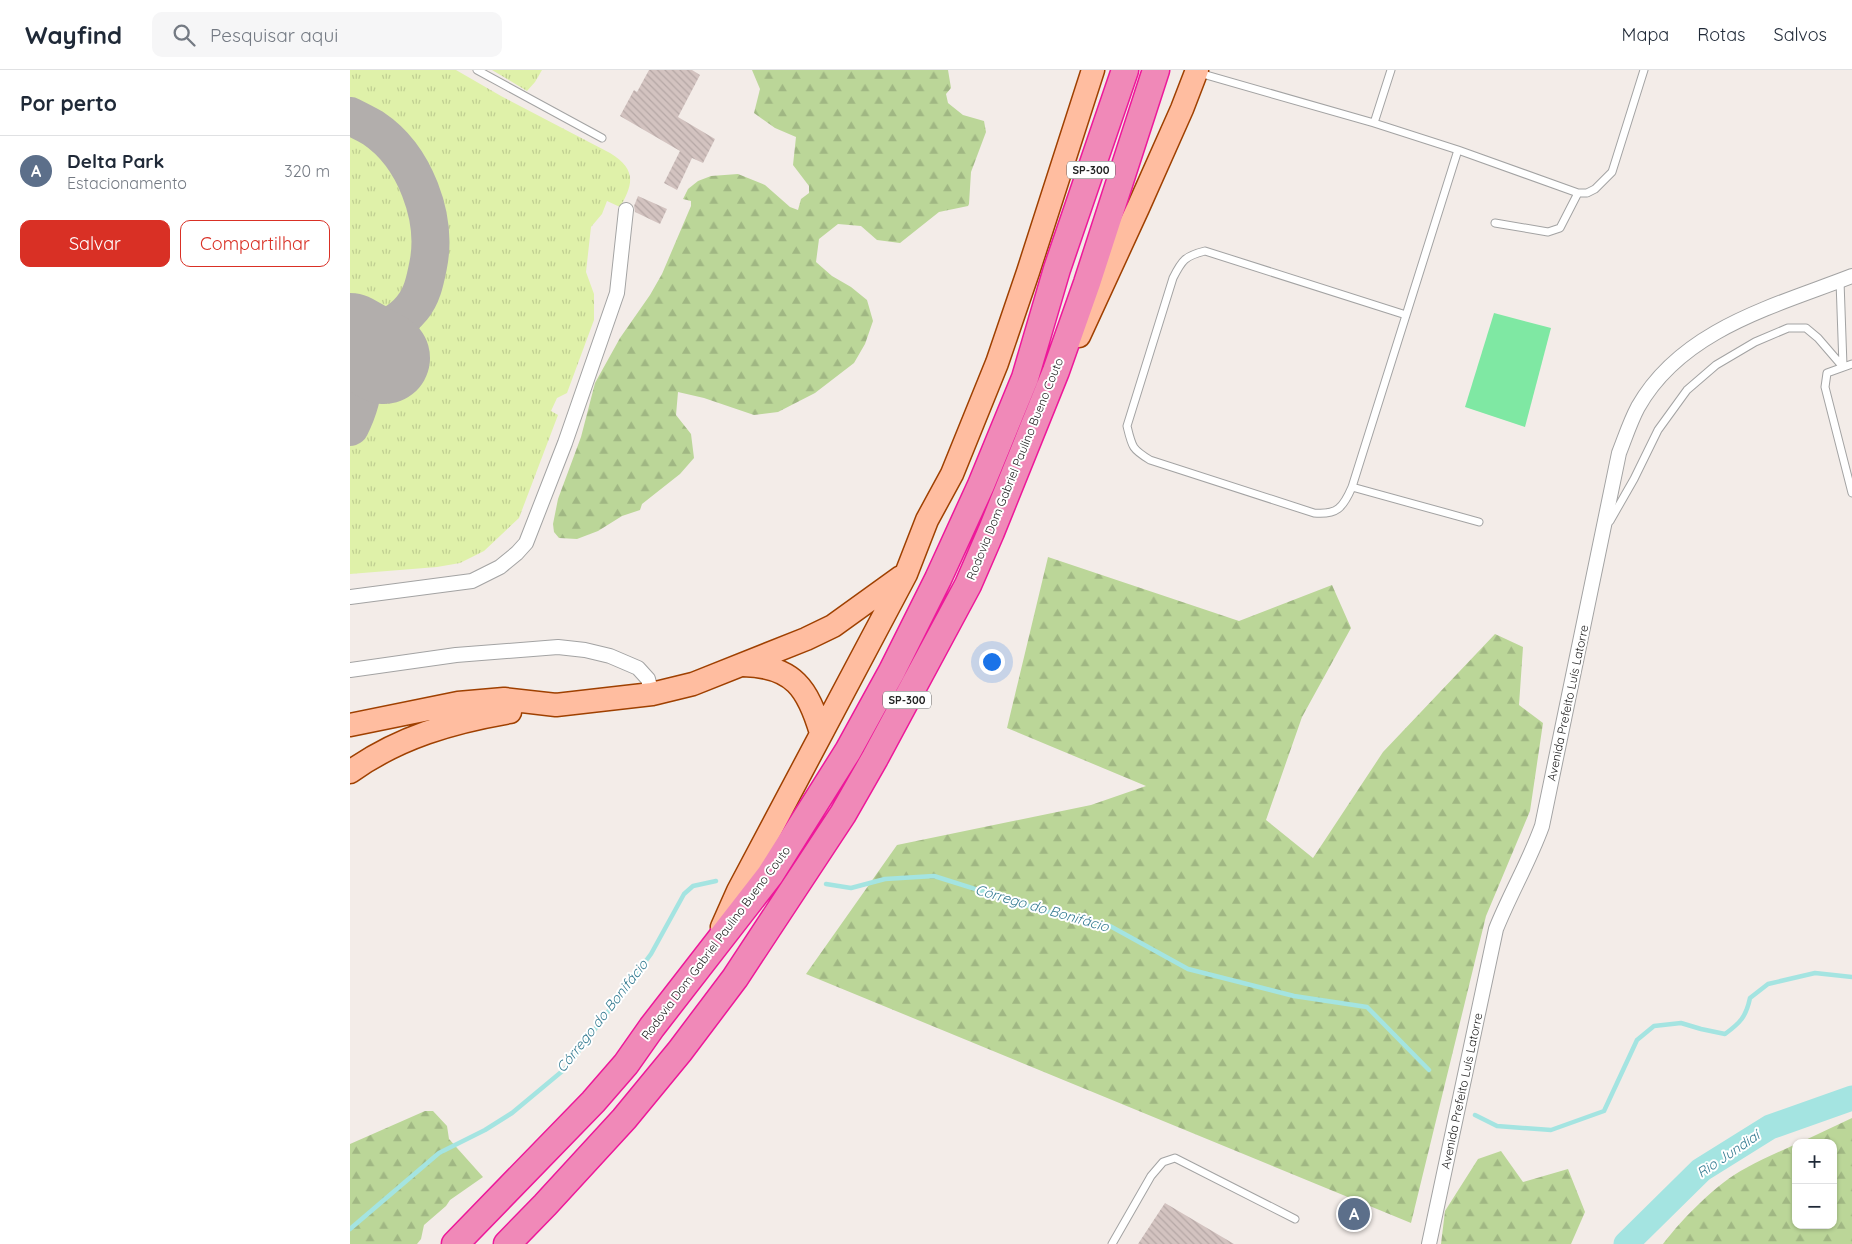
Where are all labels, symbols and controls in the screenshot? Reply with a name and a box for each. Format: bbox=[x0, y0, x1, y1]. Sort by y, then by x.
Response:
search box bbox=[152, 12, 502, 57]
text: Wayfind bbox=[25, 20, 122, 50]
icon: search bbox=[170, 21, 198, 49]
text: Pesquisar aqui bbox=[210, 23, 338, 47]
text: Mapa bbox=[1622, 23, 1669, 46]
text: Rotas bbox=[1697, 23, 1746, 46]
text: Salvos bbox=[1774, 23, 1827, 46]
text: Por perto bbox=[20, 90, 117, 116]
text: Delta Park bbox=[67, 149, 164, 173]
text: A bbox=[31, 161, 41, 181]
text: 320 m bbox=[284, 161, 330, 181]
road number: SP-300 bbox=[1067, 162, 1115, 178]
text: Estacionamento bbox=[67, 173, 187, 193]
button: Salvar bbox=[20, 220, 170, 267]
button: Compartilhar bbox=[180, 220, 330, 267]
street label: Rodovia Dom Gabriel Paulino Bueno Couto bbox=[963, 356, 1066, 582]
street label: Avenida Prefeito Luís Latorre bbox=[1544, 623, 1591, 782]
your location bbox=[979, 649, 1005, 675]
road number: SP-300 bbox=[883, 692, 931, 708]
street label: Rodovia Dom Gabriel Paulino Bueno Couto bbox=[638, 843, 793, 1042]
water label: Córrego do Bonifácio bbox=[973, 880, 1111, 936]
water label: Córrego do Bonifácio bbox=[552, 956, 652, 1076]
street label: Avenida Prefeito Luís Latorre bbox=[1438, 1011, 1485, 1170]
water label: Rio Jundiaí bbox=[1693, 1125, 1765, 1182]
map controls bbox=[1792, 1139, 1837, 1229]
button: + bbox=[1792, 1139, 1837, 1184]
button: − bbox=[1792, 1184, 1837, 1229]
pin: A bbox=[1338, 1195, 1370, 1233]

